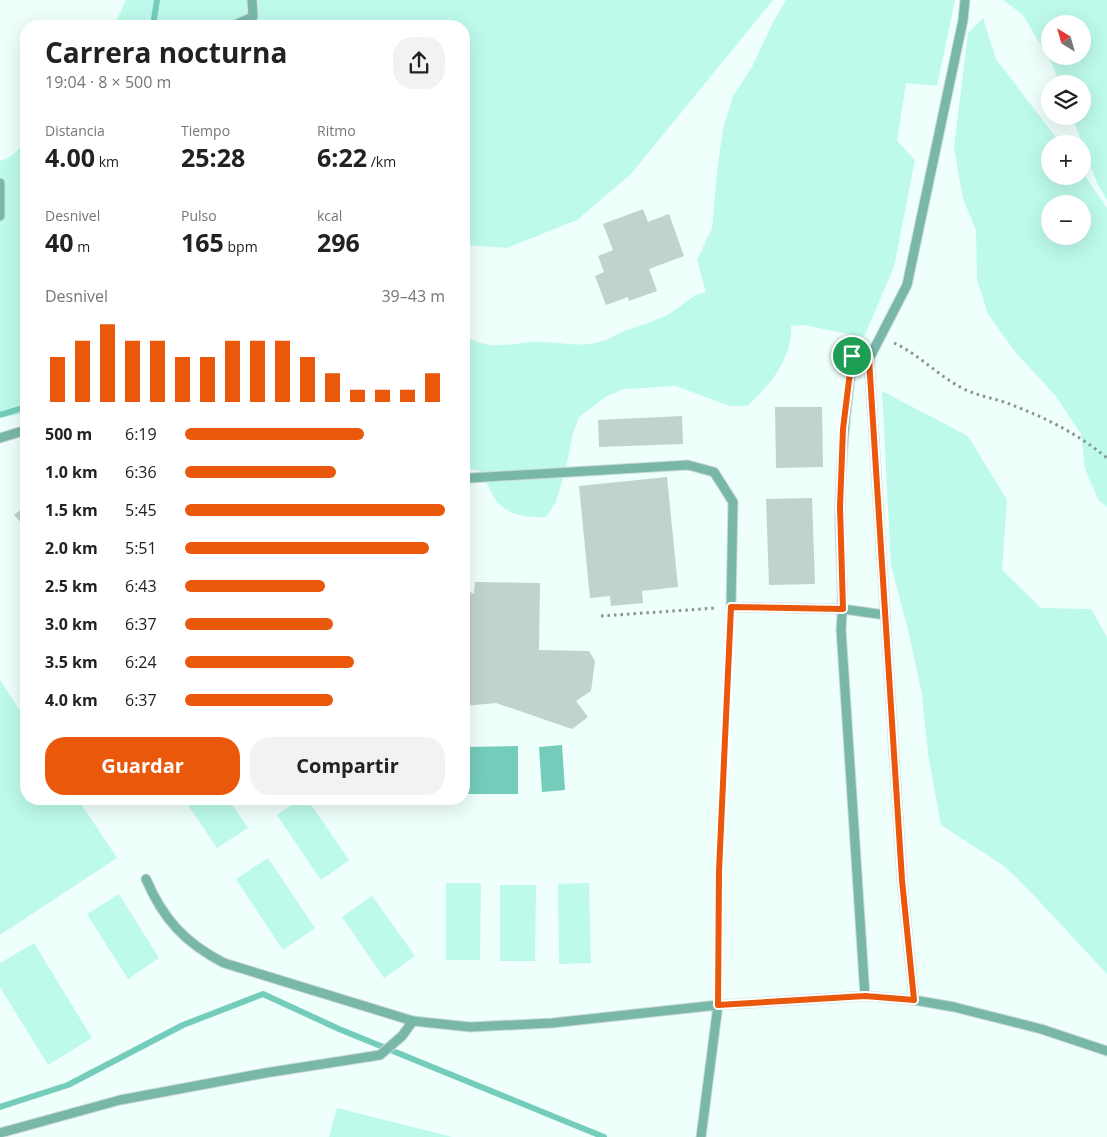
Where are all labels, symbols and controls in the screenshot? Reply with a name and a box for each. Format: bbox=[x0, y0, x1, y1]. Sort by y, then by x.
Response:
north arrow bbox=[1041, 15, 1091, 65]
map controls bbox=[1041, 15, 1091, 245]
text: Carrera nocturna bbox=[45, 33, 287, 71]
button: share bbox=[393, 37, 445, 89]
text: 19:04 · 8 × 500 m bbox=[45, 71, 171, 93]
button: layers bbox=[1041, 75, 1091, 125]
text: Distancia bbox=[45, 121, 105, 140]
text: Tiempo bbox=[181, 121, 230, 140]
text: Ritmo bbox=[317, 121, 356, 140]
button: + bbox=[1041, 135, 1091, 185]
text: 4.00 bbox=[45, 140, 95, 174]
text: 25:28 bbox=[181, 140, 245, 174]
text: 6:22 bbox=[317, 140, 367, 174]
text: km bbox=[95, 152, 119, 171]
text: /km bbox=[367, 152, 396, 171]
button: − bbox=[1041, 195, 1091, 245]
text: Desnivel bbox=[45, 206, 100, 225]
text: Pulso bbox=[181, 206, 217, 225]
text: kcal bbox=[317, 206, 342, 225]
text: 40 bbox=[45, 225, 74, 259]
text: 165 bbox=[181, 225, 224, 259]
text: 296 bbox=[317, 225, 360, 259]
text: m bbox=[74, 237, 90, 256]
text: bpm bbox=[224, 237, 258, 256]
text: Desnivel bbox=[45, 285, 108, 307]
text: 39–43 m bbox=[381, 285, 445, 307]
pin bbox=[831, 335, 873, 377]
icon: arrive bbox=[838, 342, 866, 370]
text: 500 m bbox=[45, 423, 92, 445]
text: 6:19 bbox=[125, 423, 157, 445]
text: 1.0 km bbox=[45, 461, 98, 483]
text: 6:36 bbox=[125, 461, 157, 483]
text: 1.5 km bbox=[45, 499, 98, 521]
text: 5:45 bbox=[125, 499, 157, 521]
text: 2.0 km bbox=[45, 537, 98, 559]
text: 5:51 bbox=[125, 537, 157, 559]
text: 2.5 km bbox=[45, 575, 98, 597]
text: 6:43 bbox=[125, 575, 157, 597]
text: 3.0 km bbox=[45, 613, 98, 635]
text: 6:37 bbox=[125, 613, 157, 635]
text: 3.5 km bbox=[45, 651, 98, 673]
text: 6:24 bbox=[125, 651, 157, 673]
text: 4.0 km bbox=[45, 689, 98, 711]
text: 6:37 bbox=[125, 689, 157, 711]
button: Guardar bbox=[45, 737, 240, 795]
button: Compartir bbox=[250, 737, 445, 795]

